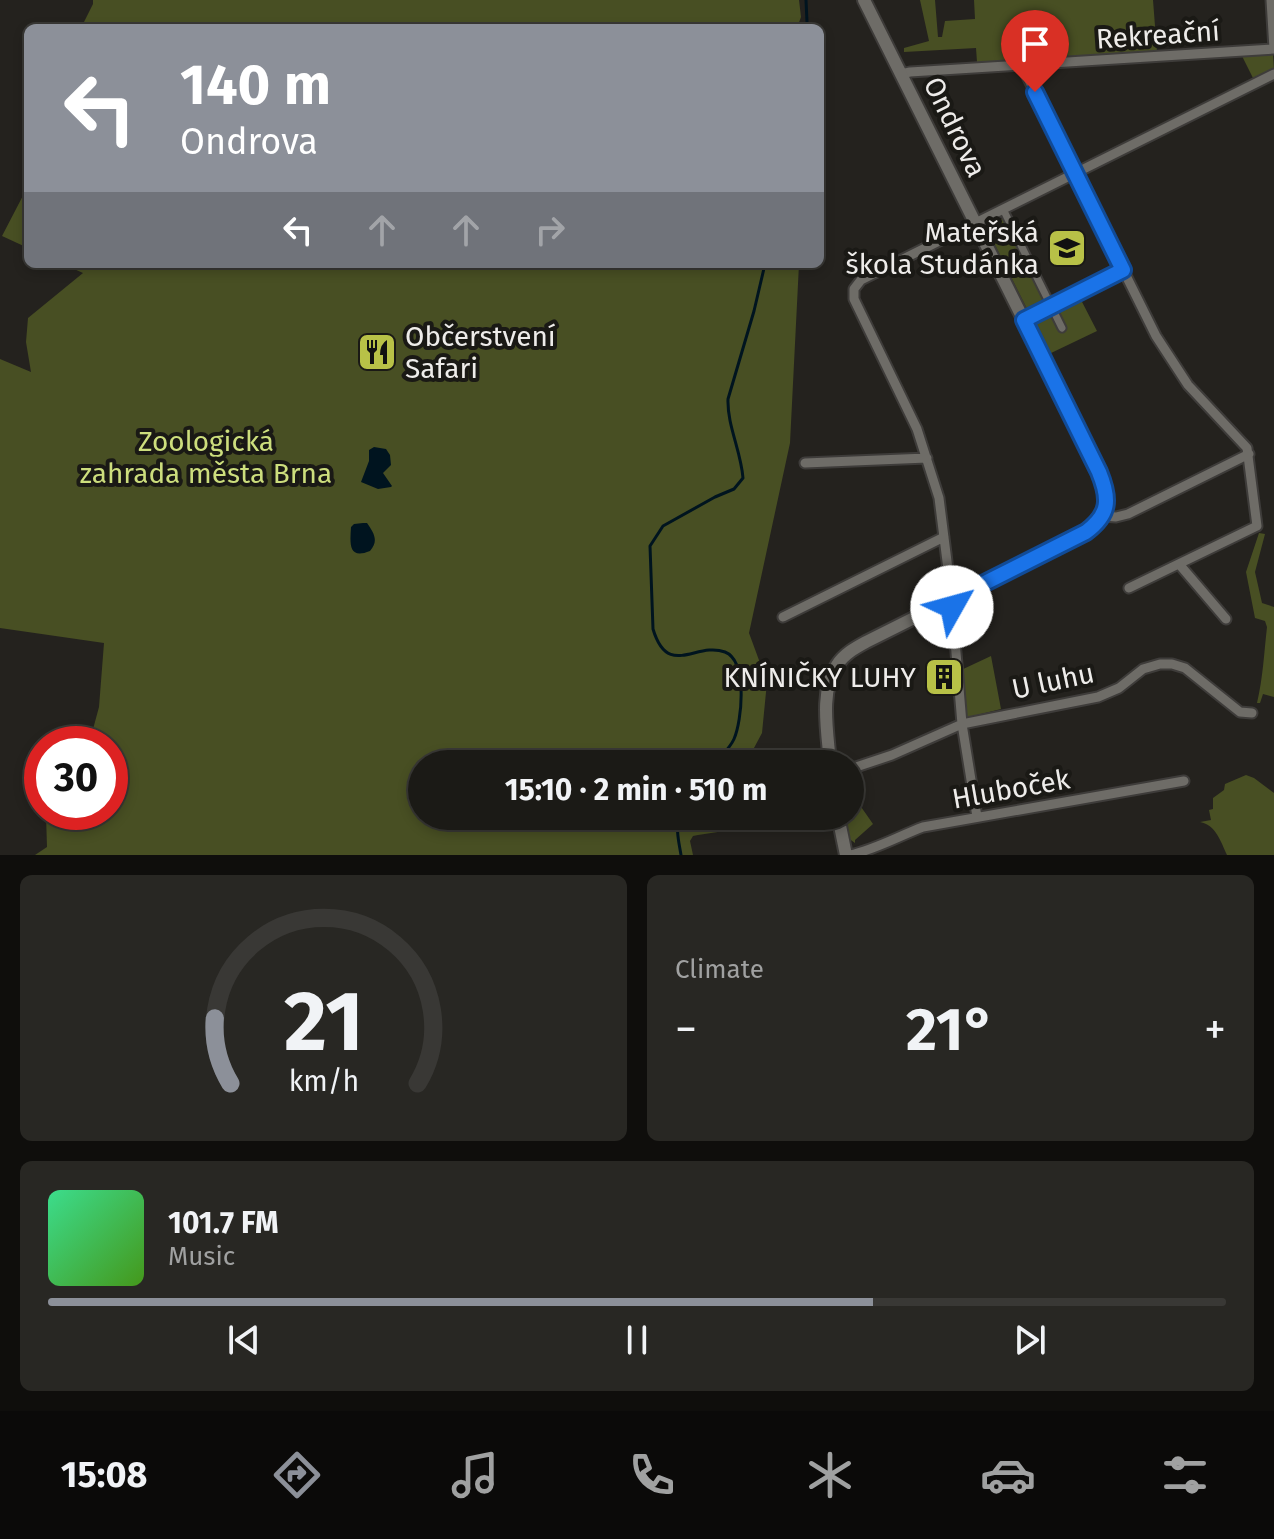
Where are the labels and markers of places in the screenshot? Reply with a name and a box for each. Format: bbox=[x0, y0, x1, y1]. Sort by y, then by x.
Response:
pin bbox=[1001, 10, 1069, 92]
place label: Mateřská škola Studánka bbox=[846, 216, 1039, 281]
school or university icon: Mateřská škola Studánka bbox=[1046, 227, 1088, 269]
place label: Občerstvení Safari bbox=[405, 320, 556, 385]
restaurant icon: Občerstvení Safari bbox=[356, 331, 398, 373]
building icon: KNÍNIČKY LUHY bbox=[923, 656, 965, 698]
place label: KNÍNIČKY LUHY bbox=[724, 661, 917, 694]

